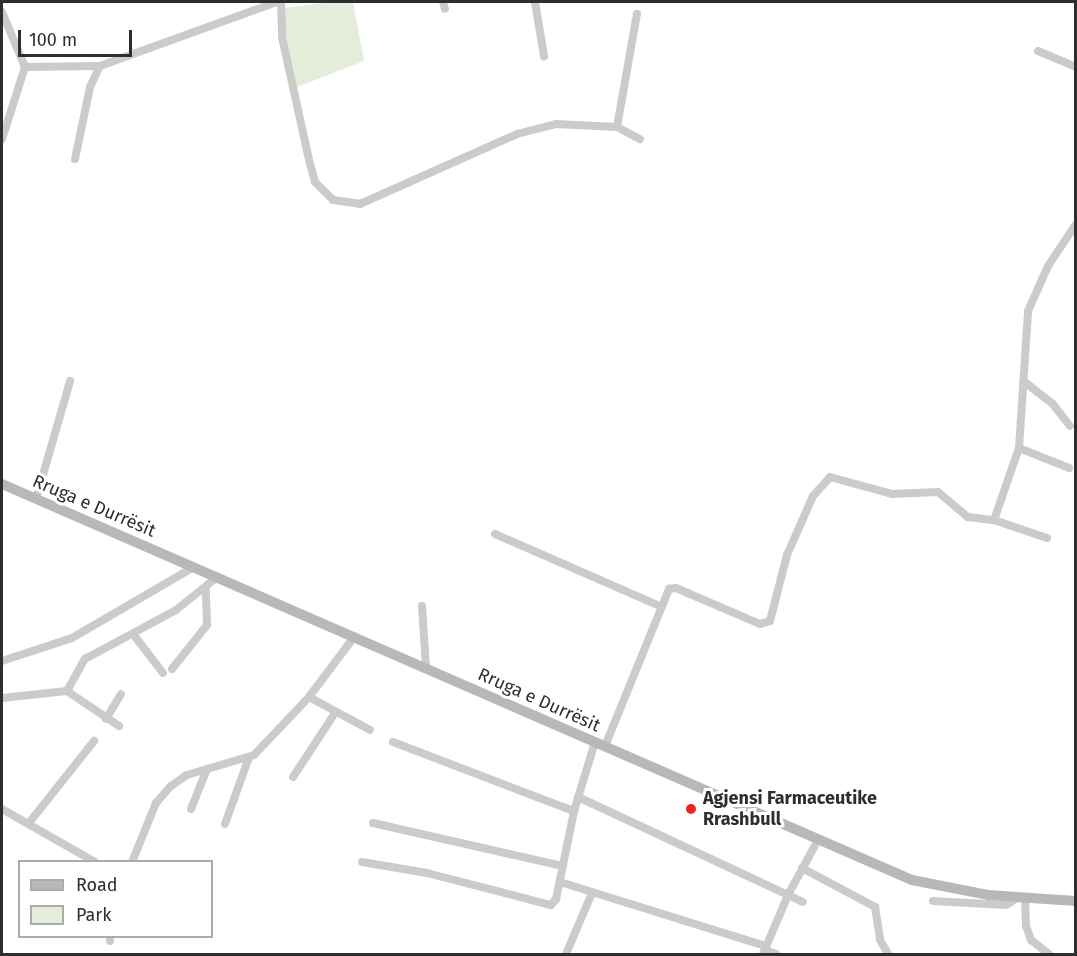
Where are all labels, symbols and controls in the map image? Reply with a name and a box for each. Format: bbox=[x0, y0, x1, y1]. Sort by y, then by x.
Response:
scale bar bbox=[21, 18, 135, 56]
text: 100 m bbox=[29, 29, 77, 51]
street label: Rruga e Durrësit bbox=[29, 470, 159, 542]
street label: Rruga e Durrësit bbox=[474, 663, 604, 737]
place label: Agjensi Farmaceutike Rrashbull bbox=[703, 788, 877, 830]
marker: Agjensi Farmaceutike Rrashbull bbox=[684, 802, 698, 816]
legend bbox=[18, 860, 213, 938]
text: Road bbox=[76, 874, 118, 896]
text: Park bbox=[76, 904, 111, 926]

